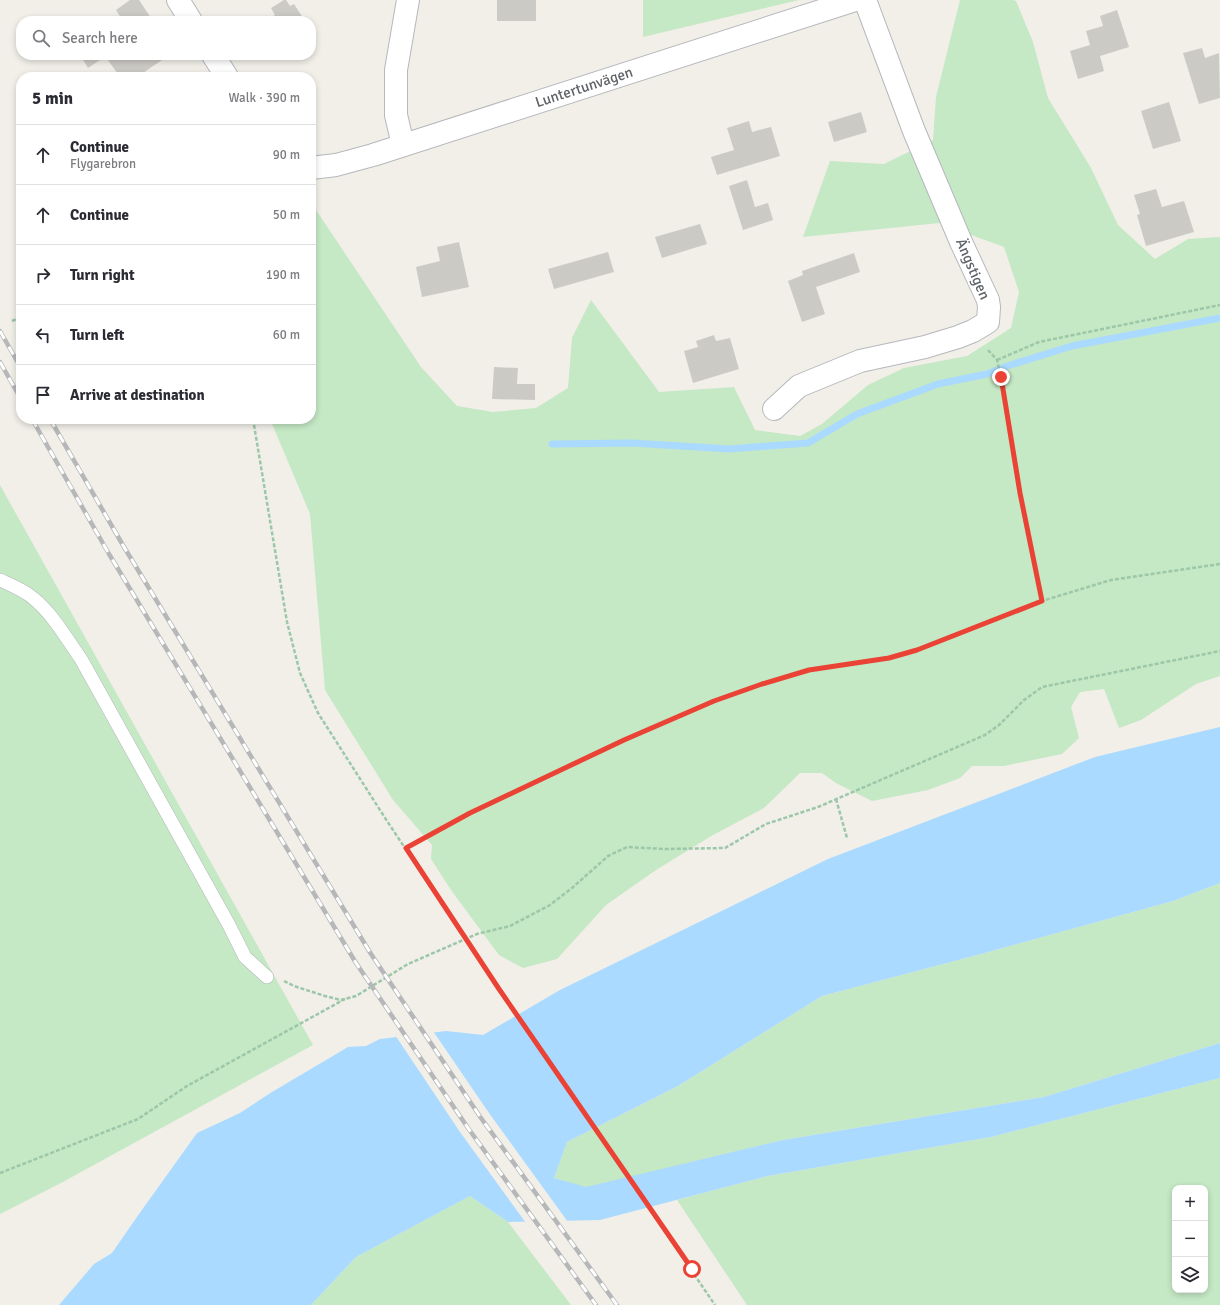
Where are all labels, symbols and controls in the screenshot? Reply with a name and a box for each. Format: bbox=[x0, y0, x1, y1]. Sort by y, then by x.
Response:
search box bbox=[16, 16, 316, 60]
icon: search bbox=[30, 27, 52, 49]
text: Search here bbox=[62, 29, 138, 47]
street label: Luntertunvägen bbox=[533, 63, 635, 111]
text: 5 min bbox=[32, 88, 73, 109]
text: Walk · 390 m bbox=[229, 90, 300, 106]
text: Continue bbox=[70, 138, 129, 156]
icon: ahead bbox=[32, 144, 54, 166]
text: 90 m bbox=[273, 147, 300, 163]
text: Flygarebron bbox=[70, 156, 136, 172]
icon: ahead bbox=[32, 204, 54, 226]
text: Continue bbox=[70, 206, 129, 224]
text: 50 m bbox=[273, 207, 300, 223]
street label: Ängstigen bbox=[952, 236, 994, 302]
icon: right bbox=[32, 264, 54, 286]
text: Turn right bbox=[70, 266, 135, 284]
text: 190 m bbox=[266, 267, 300, 283]
icon: left bbox=[32, 324, 54, 346]
text: Turn left bbox=[70, 326, 124, 344]
text: 60 m bbox=[273, 327, 300, 343]
route end bbox=[992, 368, 1010, 386]
icon: arrive bbox=[32, 384, 54, 406]
text: Arrive at destination bbox=[70, 386, 205, 404]
map controls bbox=[1172, 1185, 1208, 1293]
button: + bbox=[1172, 1185, 1208, 1221]
button: − bbox=[1172, 1221, 1208, 1257]
button: layers bbox=[1172, 1257, 1208, 1293]
route start bbox=[683, 1260, 701, 1278]

